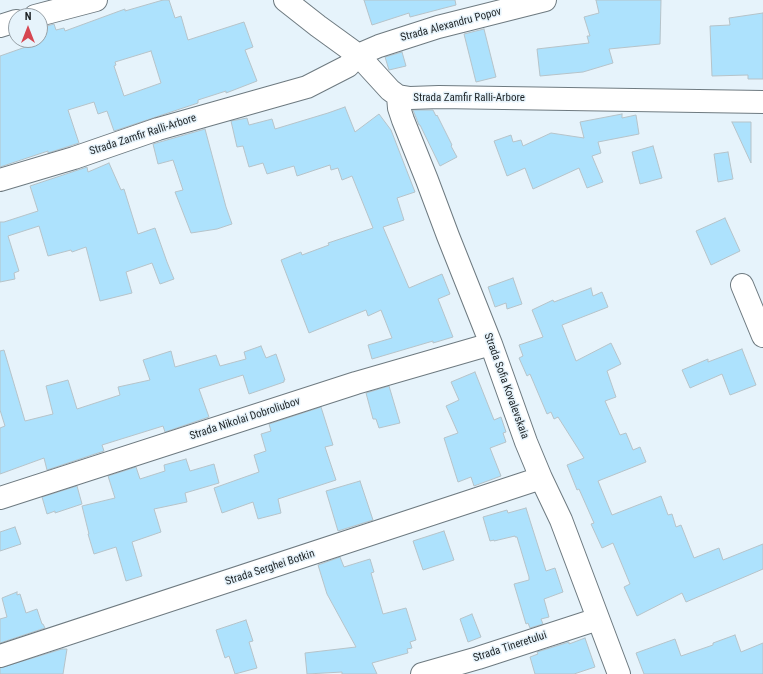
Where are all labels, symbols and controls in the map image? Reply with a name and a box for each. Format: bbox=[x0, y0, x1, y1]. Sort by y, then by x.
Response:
street label: Strada Alexandru Popov bbox=[399, 5, 503, 45]
north arrow bbox=[8, 8, 48, 48]
text: N bbox=[25, 10, 31, 23]
street label: Strada Zamfir Ralli-Arbore bbox=[413, 91, 525, 105]
street label: Strada Zamfir Ralli-Arbore bbox=[88, 111, 198, 159]
street label: Strada Sofia Kovalevskaia bbox=[481, 331, 531, 441]
street label: Strada Nikolai Dobroliubov bbox=[188, 395, 302, 443]
street label: Strada Serghei Botkin bbox=[224, 547, 316, 589]
street label: Strada Tineretului bbox=[471, 629, 549, 665]

